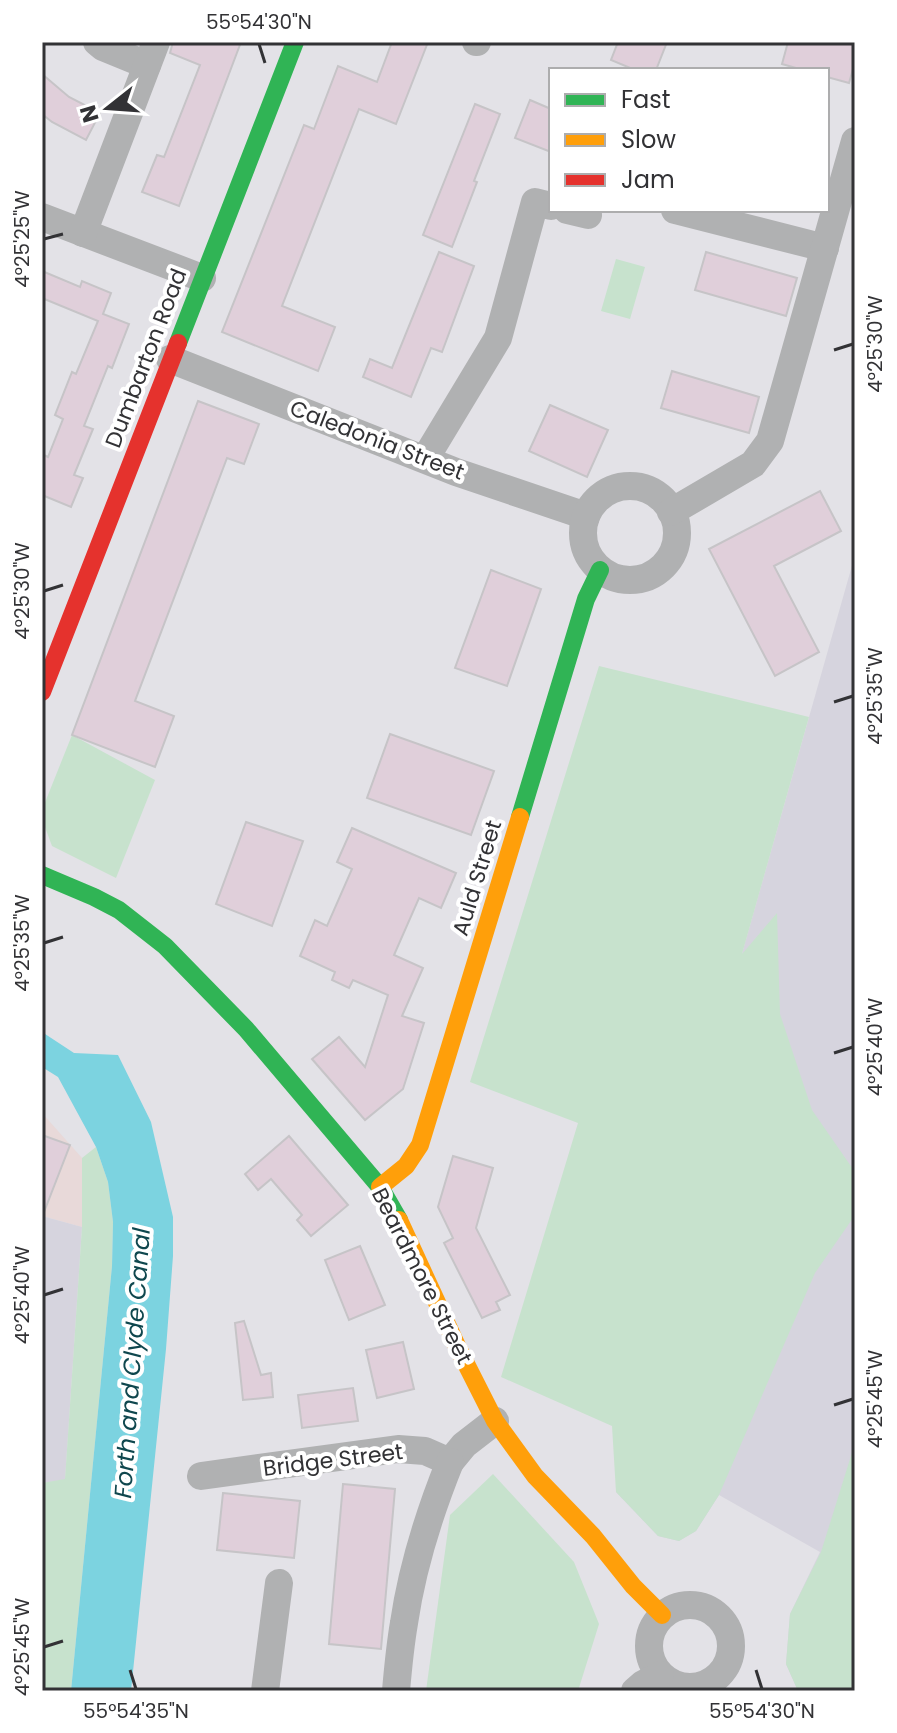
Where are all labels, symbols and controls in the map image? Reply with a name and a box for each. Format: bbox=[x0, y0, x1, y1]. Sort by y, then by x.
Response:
text: 55°54'30"N bbox=[206, 8, 312, 36]
north arrow bbox=[68, 68, 148, 148]
legend bbox=[549, 68, 829, 212]
text: Fast bbox=[621, 83, 671, 116]
text: N bbox=[72, 101, 107, 126]
text: Slow bbox=[621, 123, 676, 156]
text: Jam bbox=[621, 163, 675, 196]
text: 4°25'25"W bbox=[8, 190, 36, 288]
street label: Dumbarton Road bbox=[98, 264, 194, 452]
text: 4°25'30"W bbox=[861, 295, 889, 393]
street label: Caledonia Street bbox=[285, 392, 469, 488]
text: 4°25'30"W bbox=[8, 542, 36, 640]
text: 4°25'35"W bbox=[861, 647, 889, 745]
street label: Auld Street bbox=[445, 816, 509, 940]
text: 4°25'35"W bbox=[8, 894, 36, 992]
text: 4°25'40"W bbox=[861, 997, 889, 1096]
street label: Beardmore Street bbox=[364, 1183, 480, 1369]
water label: Forth and Clyde Canal bbox=[106, 1227, 158, 1499]
text: 4°25'40"W bbox=[8, 1245, 36, 1344]
text: 4°25'45"W bbox=[861, 1349, 889, 1448]
street label: Bridge Street bbox=[261, 1436, 405, 1484]
text: 4°25'45"W bbox=[8, 1597, 36, 1696]
text: 55°54'35"N bbox=[83, 1697, 189, 1725]
text: 55°54'30"N bbox=[709, 1697, 815, 1725]

